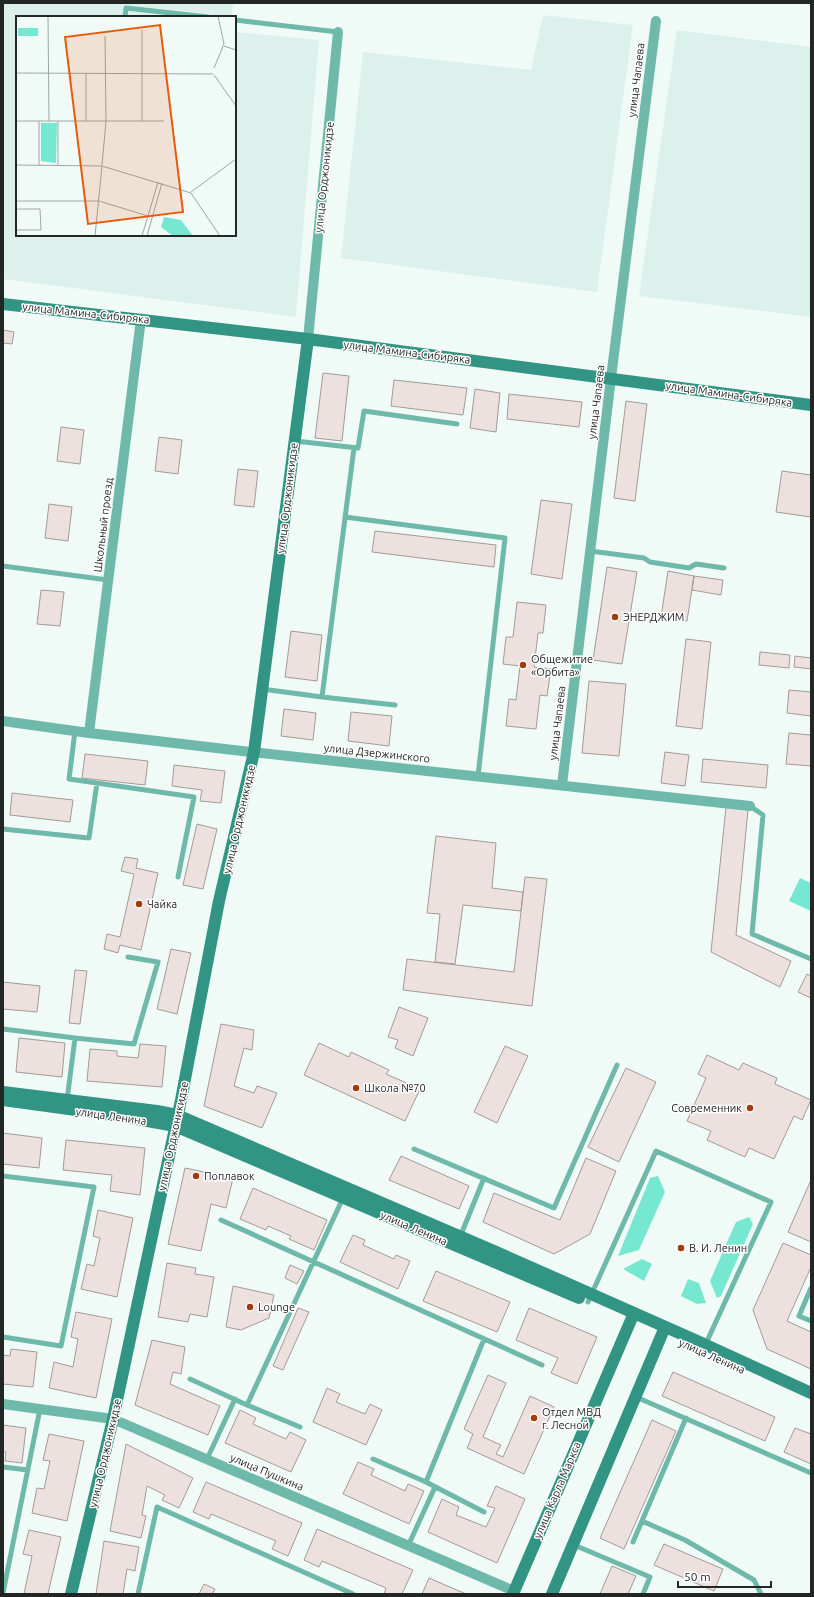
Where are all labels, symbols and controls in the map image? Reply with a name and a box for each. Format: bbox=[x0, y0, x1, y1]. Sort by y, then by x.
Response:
inset map bbox=[16, 16, 236, 236]
street label: улица Чапаева bbox=[625, 42, 647, 118]
street label: улица Орджоникидзе bbox=[312, 121, 336, 233]
street label: улица Мамина-Сибиряка bbox=[22, 300, 150, 326]
street label: улица Мамина-Сибиряка bbox=[343, 338, 471, 366]
street label: улица Чапаева bbox=[585, 364, 607, 440]
street label: улица Мамина-Сибиряка bbox=[665, 379, 793, 409]
street label: улица Орджоникидзе bbox=[274, 442, 300, 554]
street label: Школьный проезд bbox=[91, 476, 115, 573]
place label: ЭНЕРДЖИМ bbox=[623, 611, 684, 623]
marker: ЭНЕРДЖИМ bbox=[610, 612, 620, 622]
place label: Общежитие «Орбита» bbox=[531, 653, 593, 678]
marker: Общежитие «Орбита» bbox=[518, 660, 528, 670]
street label: улица Чапаева bbox=[546, 685, 568, 761]
street label: улица Дзержинского bbox=[323, 741, 431, 765]
street label: улица Орджоникидзе bbox=[221, 763, 257, 875]
place label: Чайка bbox=[147, 898, 177, 910]
marker: Чайка bbox=[134, 899, 144, 909]
street label: улица Орджоникидзе bbox=[156, 1080, 190, 1192]
place label: Школа №70 bbox=[364, 1082, 426, 1094]
marker: Школа №70 bbox=[351, 1083, 361, 1093]
place label: Современник bbox=[671, 1102, 742, 1114]
marker: Современник bbox=[745, 1103, 755, 1113]
street label: улица Ленина bbox=[75, 1105, 147, 1127]
place label: Поплавок bbox=[204, 1170, 255, 1182]
marker: Поплавок bbox=[191, 1171, 201, 1181]
street label: улица Ленина bbox=[379, 1209, 449, 1247]
place label: В. И. Ленин bbox=[689, 1242, 747, 1254]
marker: В. И. Ленин bbox=[676, 1243, 686, 1253]
place label: Lounge bbox=[258, 1301, 295, 1313]
marker: Lounge bbox=[245, 1302, 255, 1312]
street label: улица Ленина bbox=[677, 1336, 747, 1376]
street label: улица Орджоникидзе bbox=[87, 1397, 123, 1509]
place label: Отдел МВД г. Лесной bbox=[542, 1406, 601, 1431]
marker: Отдел МВД г. Лесной bbox=[529, 1413, 539, 1423]
street label: улица Карла Маркса bbox=[531, 1440, 583, 1540]
street label: улица Пушкина bbox=[228, 1451, 306, 1493]
scale bar bbox=[678, 1563, 771, 1589]
text: 50 m bbox=[684, 1570, 711, 1583]

